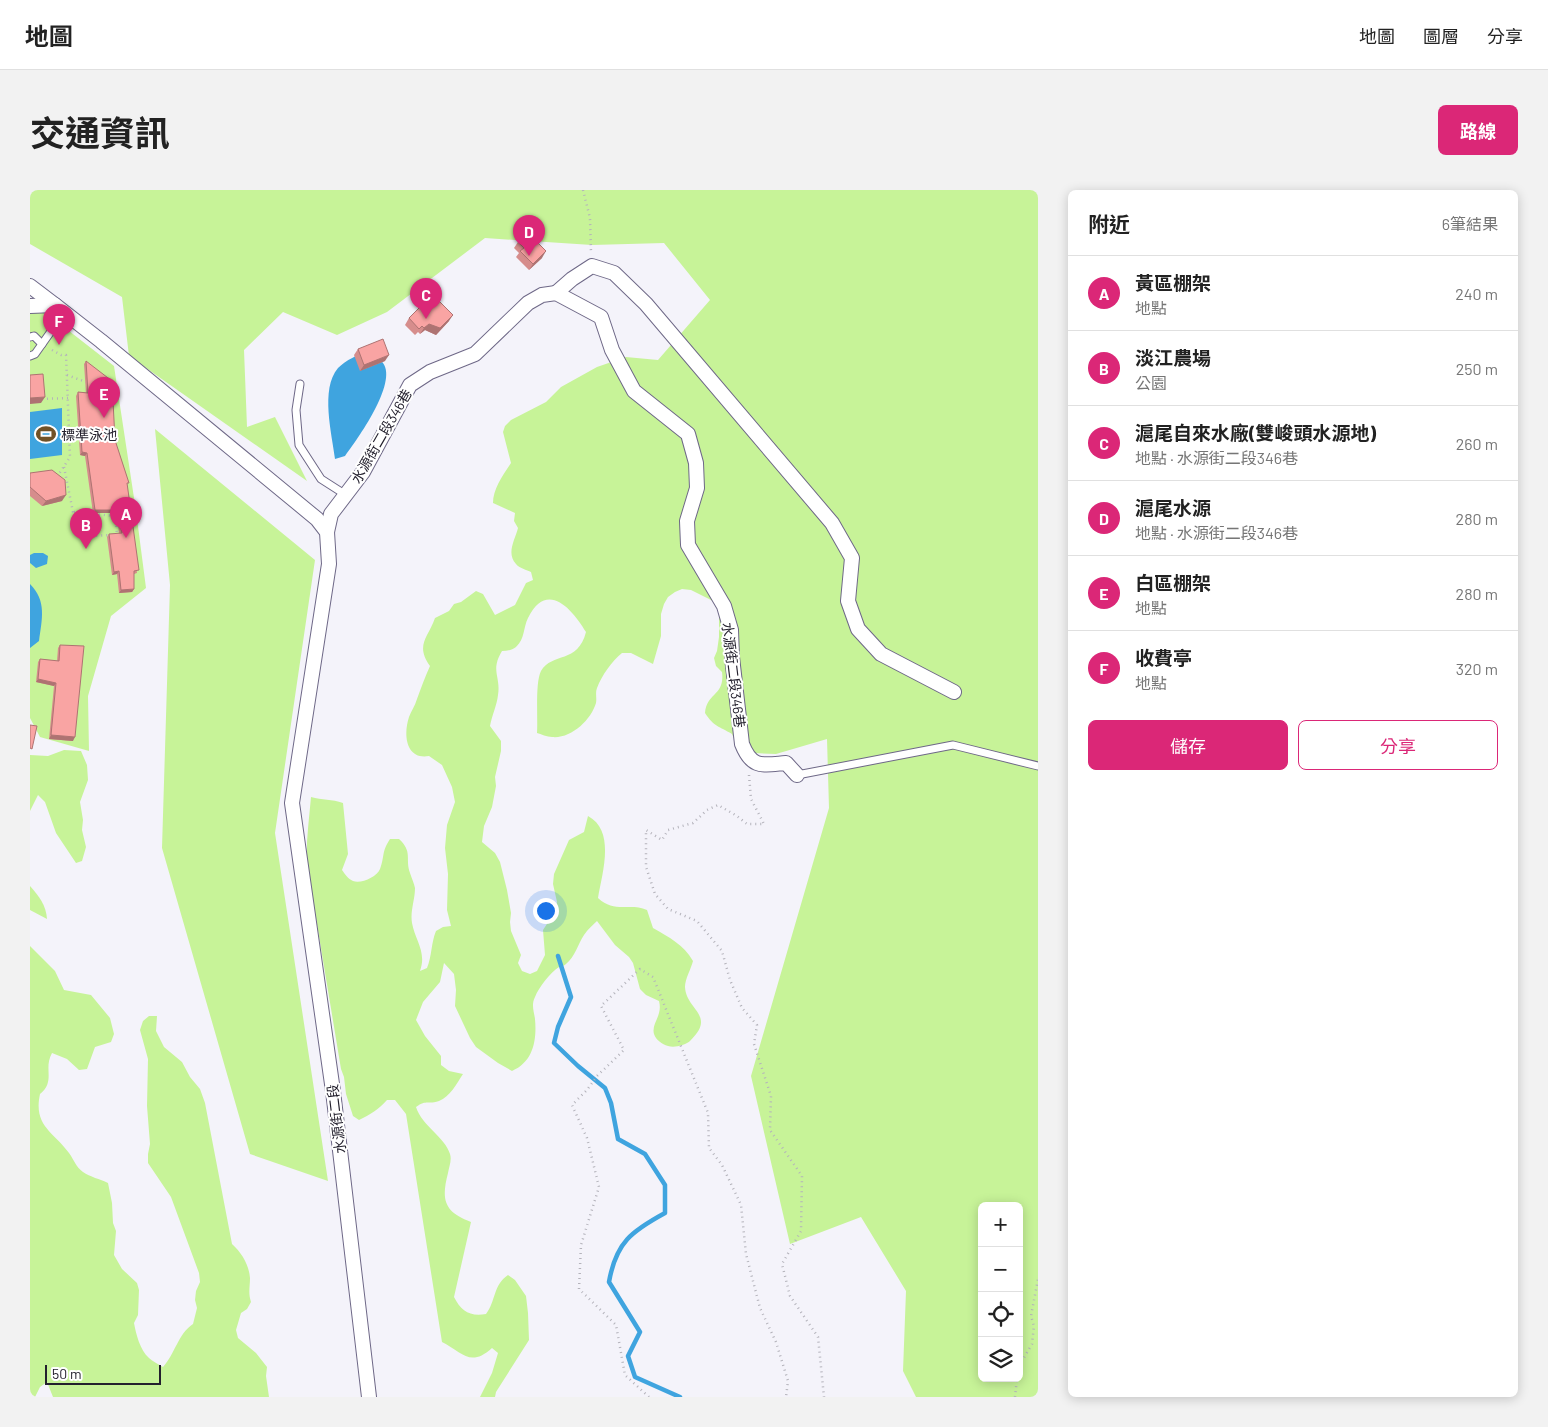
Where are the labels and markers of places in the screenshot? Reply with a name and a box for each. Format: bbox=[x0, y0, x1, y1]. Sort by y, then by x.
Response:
pin: D bbox=[513, 215, 545, 256]
pin: C bbox=[410, 278, 442, 319]
pin: F bbox=[43, 304, 75, 345]
pin: E bbox=[88, 377, 120, 418]
sports icon: 標準泳池 bbox=[35, 423, 57, 445]
place label: 標準泳池 bbox=[61, 426, 117, 443]
pin: A bbox=[110, 497, 142, 538]
pin: B bbox=[70, 508, 102, 549]

